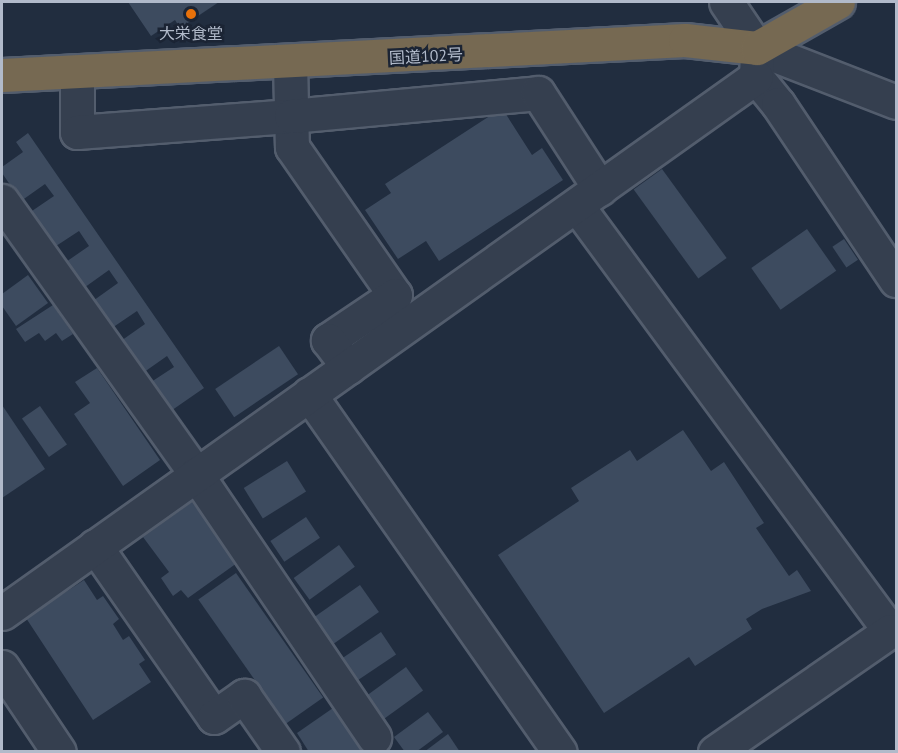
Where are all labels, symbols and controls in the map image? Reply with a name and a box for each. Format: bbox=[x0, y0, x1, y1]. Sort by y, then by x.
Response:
marker: 大栄食堂 bbox=[184, 7, 198, 21]
place label: 大栄食堂 bbox=[159, 23, 223, 43]
street label: 国道102号 bbox=[388, 44, 464, 68]

